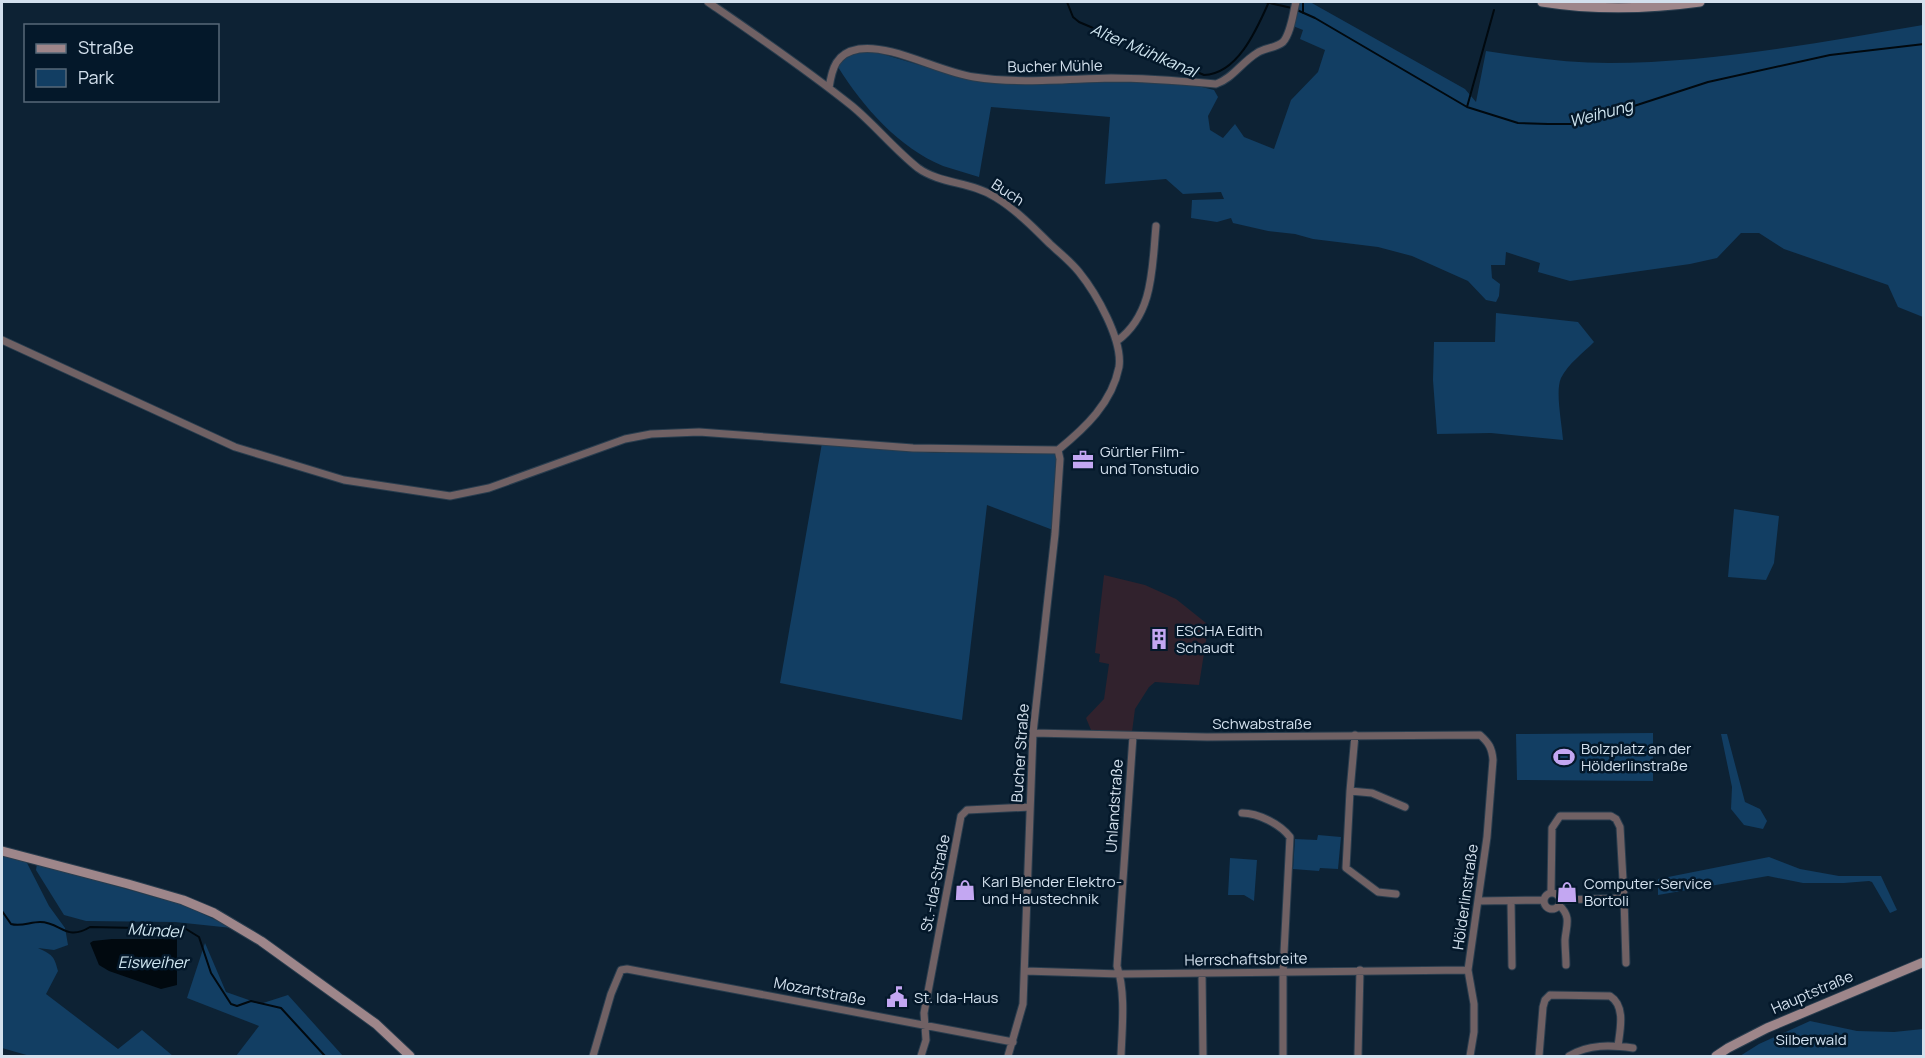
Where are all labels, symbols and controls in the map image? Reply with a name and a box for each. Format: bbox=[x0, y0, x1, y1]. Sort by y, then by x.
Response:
water label: Alter Mühlkanal bbox=[1087, 18, 1203, 83]
legend bbox=[24, 24, 219, 102]
text: Straße bbox=[78, 35, 134, 59]
street label: Bucher Mühle bbox=[1007, 55, 1103, 77]
text: Park bbox=[78, 65, 115, 89]
water label: Weihung bbox=[1567, 94, 1637, 132]
street label: Buch bbox=[987, 174, 1029, 210]
place label: Gürtler Film- und Tonstudio bbox=[1100, 441, 1199, 479]
office icon: Gürtler Film- und Tonstudio bbox=[1071, 448, 1095, 472]
place label: ESCHA Edith Schaudt bbox=[1176, 620, 1263, 658]
building icon: ESCHA Edith Schaudt bbox=[1147, 627, 1171, 651]
street label: Bucher Straße bbox=[1006, 703, 1034, 803]
street label: Schwabstraße bbox=[1212, 713, 1312, 734]
place label: Bolzplatz an der Hölderlinstraße bbox=[1581, 738, 1692, 776]
sports icon: Bolzplatz an der Hölderlinstraße bbox=[1552, 745, 1576, 769]
street label: Uhlandstraße bbox=[1100, 758, 1128, 854]
street label: St.-Ida-Straße bbox=[915, 832, 955, 934]
street label: Hölderlinstraße bbox=[1447, 842, 1483, 951]
place label: Karl Blender Elektro- und Haustechnik bbox=[982, 871, 1122, 909]
place label: Computer-Service Bortoli bbox=[1584, 873, 1712, 911]
shop icon: Karl Blender Elektro- und Haustechnik bbox=[953, 878, 977, 902]
shop icon: Computer-Service Bortoli bbox=[1555, 880, 1579, 904]
water label: Mündel bbox=[127, 918, 185, 943]
street label: Herrschaftsbreite bbox=[1184, 947, 1308, 971]
water label: Eisweiher bbox=[118, 951, 191, 973]
street label: Hauptstraße bbox=[1768, 965, 1857, 1019]
street label: Mozartstraße bbox=[772, 972, 868, 1010]
public building icon: St. Ida-Haus bbox=[885, 985, 909, 1009]
place label: St. Ida-Haus bbox=[914, 987, 999, 1008]
park label: Silberwald bbox=[1775, 1029, 1847, 1050]

